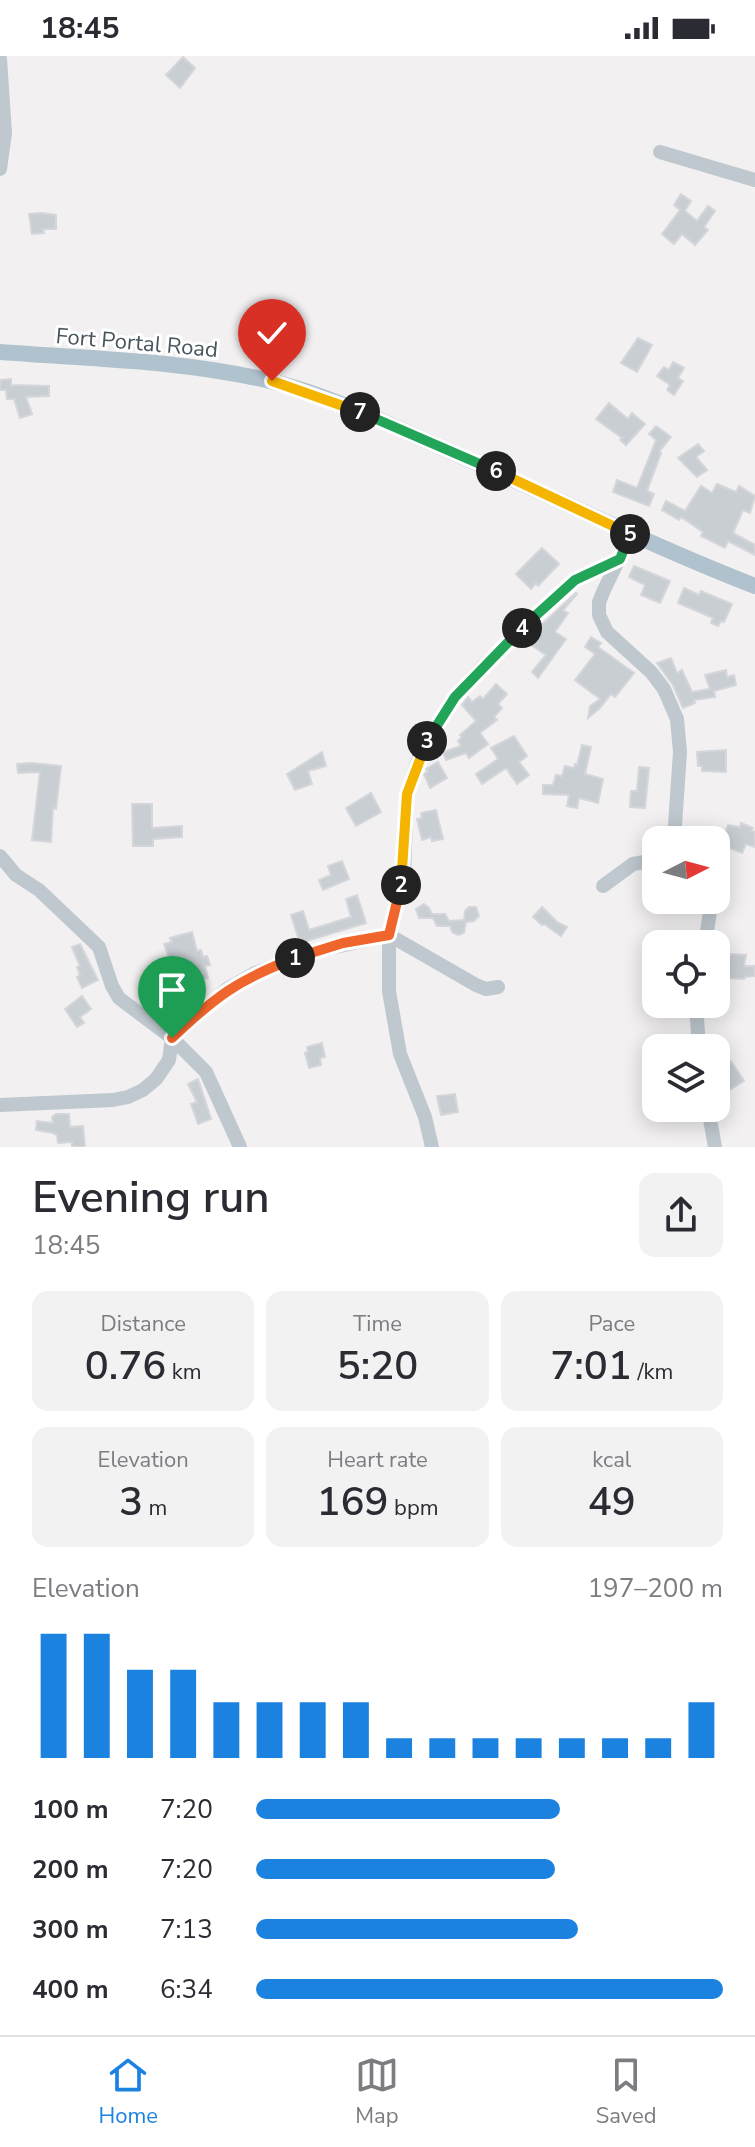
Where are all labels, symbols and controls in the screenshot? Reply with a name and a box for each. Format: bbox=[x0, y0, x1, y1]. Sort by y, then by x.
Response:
text: 18:45 bbox=[40, 8, 119, 49]
pin bbox=[238, 299, 306, 381]
icon: check bbox=[250, 311, 294, 355]
street label: Fort Portal Road bbox=[55, 321, 219, 365]
pin: 7 bbox=[340, 392, 380, 432]
text: 7 bbox=[353, 397, 367, 427]
pin: 6 bbox=[476, 451, 516, 491]
text: 6 bbox=[489, 456, 503, 486]
pin: 5 bbox=[610, 514, 650, 554]
text: 5 bbox=[623, 519, 637, 549]
pin: 4 bbox=[502, 608, 542, 648]
text: 4 bbox=[515, 613, 529, 643]
pin: 3 bbox=[407, 721, 447, 761]
text: 3 bbox=[420, 726, 434, 756]
north arrow bbox=[642, 826, 730, 914]
map controls bbox=[642, 826, 730, 1122]
pin: 2 bbox=[381, 865, 421, 905]
text: 2 bbox=[394, 870, 408, 900]
button: locate bbox=[642, 930, 730, 1018]
pin: 1 bbox=[275, 938, 315, 978]
text: 1 bbox=[288, 943, 302, 973]
pin bbox=[138, 956, 206, 1038]
icon: arrive bbox=[150, 968, 194, 1012]
button: layers bbox=[642, 1034, 730, 1122]
text: Evening run bbox=[32, 1168, 270, 1228]
button: share bbox=[639, 1173, 723, 1257]
text: 18:45 bbox=[32, 1228, 100, 1263]
text: Distance bbox=[100, 1309, 186, 1339]
text: Time bbox=[353, 1309, 402, 1339]
text: Pace bbox=[588, 1309, 635, 1339]
text: 0.76 bbox=[85, 1339, 166, 1393]
text: 5:20 bbox=[337, 1339, 418, 1393]
text: 7:01 bbox=[550, 1339, 632, 1393]
text: km bbox=[166, 1357, 202, 1387]
text: /km bbox=[632, 1357, 673, 1387]
text: Elevation bbox=[98, 1445, 189, 1475]
text: Heart rate bbox=[327, 1445, 428, 1475]
text: kcal bbox=[592, 1445, 631, 1475]
text: 3 bbox=[119, 1475, 143, 1529]
text: 169 bbox=[316, 1475, 388, 1529]
text: 49 bbox=[588, 1475, 636, 1529]
text: m bbox=[143, 1493, 167, 1523]
text: bpm bbox=[388, 1493, 439, 1523]
text: Elevation bbox=[32, 1571, 140, 1606]
text: 197–200 m bbox=[587, 1571, 723, 1606]
text: 100 m bbox=[32, 1792, 109, 1827]
text: 7:20 bbox=[160, 1792, 213, 1827]
text: 200 m bbox=[32, 1852, 109, 1887]
text: 7:20 bbox=[160, 1852, 213, 1887]
text: 300 m bbox=[32, 1912, 109, 1947]
text: 7:13 bbox=[160, 1912, 213, 1947]
text: 400 m bbox=[32, 1972, 109, 2007]
text: 6:34 bbox=[160, 1972, 213, 2007]
tab: Home bbox=[98, 2053, 158, 2131]
tab: Map bbox=[355, 2053, 399, 2131]
tab: Saved bbox=[596, 2053, 657, 2131]

